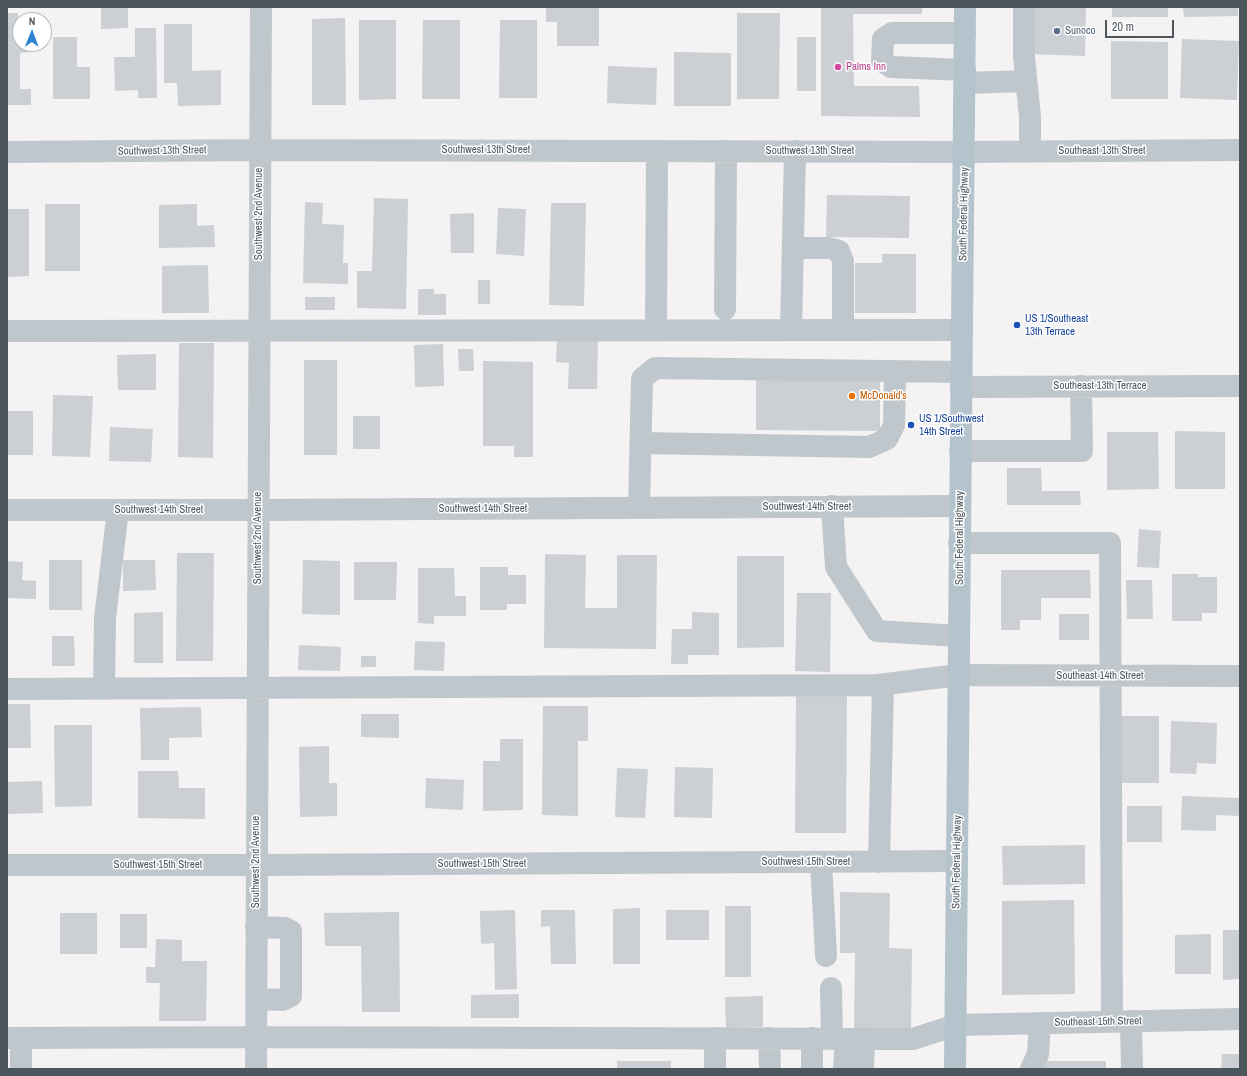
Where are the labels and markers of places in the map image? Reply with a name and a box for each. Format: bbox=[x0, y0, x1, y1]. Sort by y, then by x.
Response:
place label: Sunoco bbox=[1065, 24, 1096, 38]
marker: Sunoco bbox=[1052, 26, 1062, 36]
place label: Palms Inn bbox=[846, 60, 886, 74]
marker: Palms Inn bbox=[833, 62, 843, 72]
place label: US 1/Southeast 13th Terrace bbox=[1025, 312, 1088, 338]
marker: US 1/Southeast 13th Terrace bbox=[1012, 320, 1022, 330]
place label: McDonald's bbox=[860, 389, 907, 403]
marker: McDonald's bbox=[847, 391, 857, 401]
place label: US 1/Southwest 14th Street bbox=[919, 412, 984, 438]
marker: US 1/Southwest 14th Street bbox=[906, 420, 916, 430]

